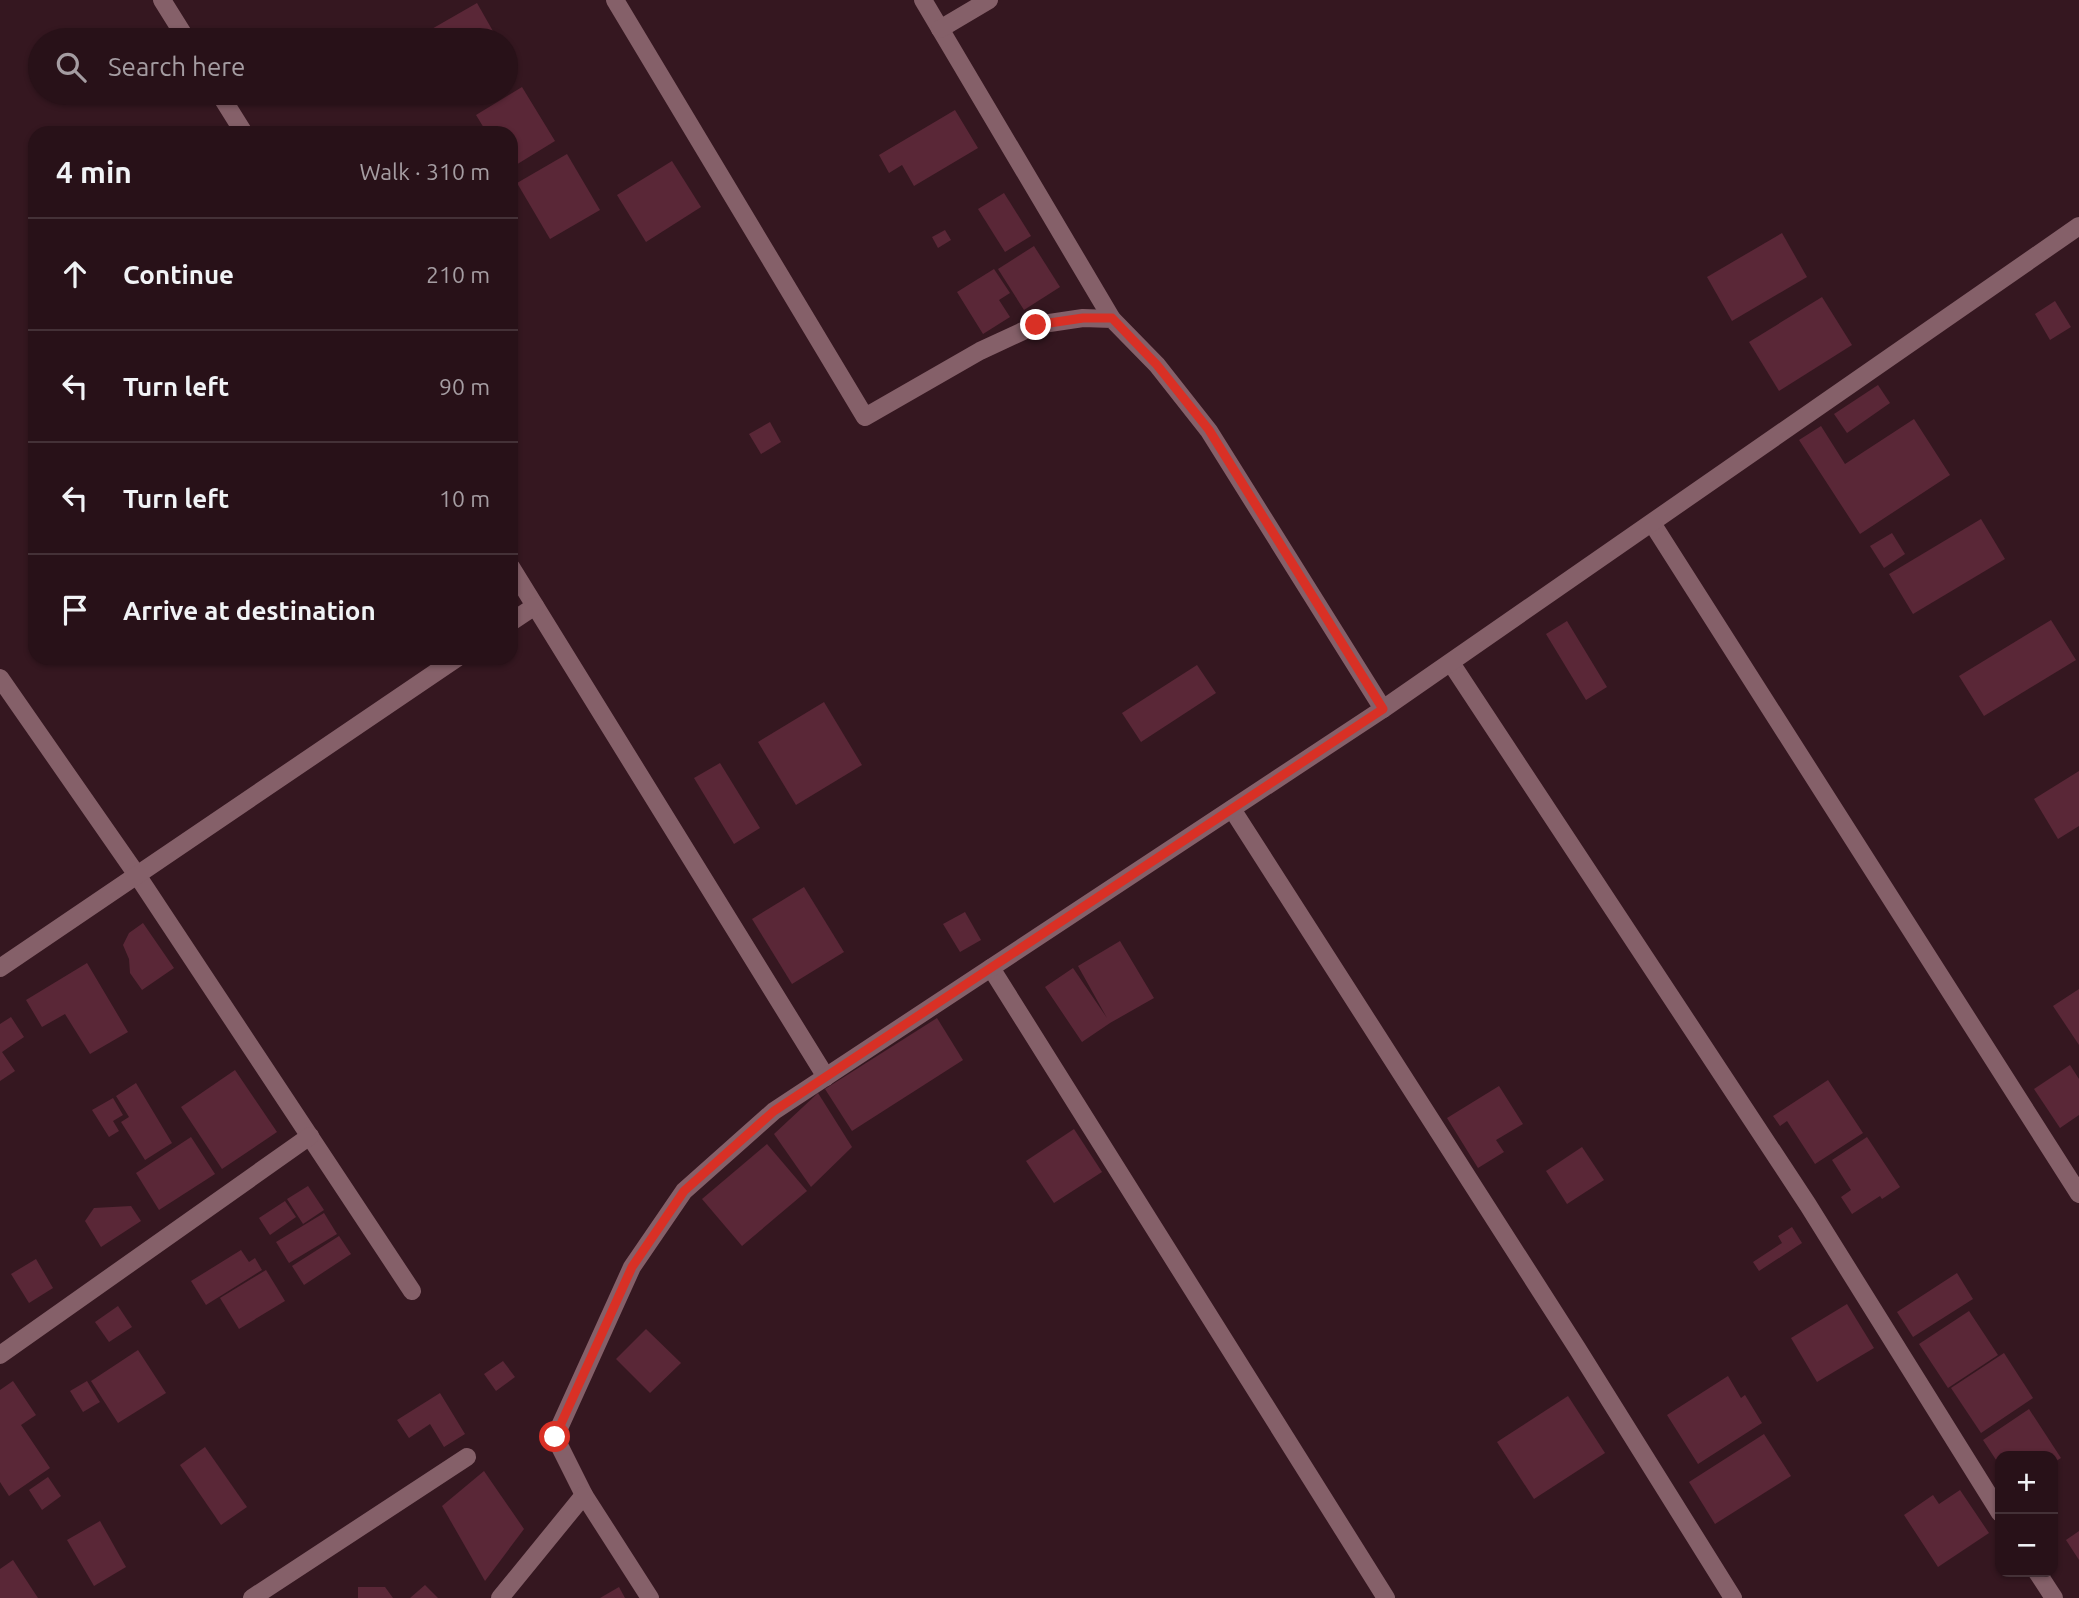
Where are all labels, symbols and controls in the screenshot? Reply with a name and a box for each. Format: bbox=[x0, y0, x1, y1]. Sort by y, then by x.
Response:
search box bbox=[28, 28, 518, 105]
icon: search bbox=[52, 48, 90, 86]
text: Search here bbox=[108, 52, 245, 81]
text: 4 min bbox=[56, 155, 132, 189]
text: Walk · 310 m bbox=[359, 159, 490, 184]
icon: ahead bbox=[56, 255, 94, 293]
text: Continue bbox=[123, 260, 234, 289]
text: 210 m bbox=[426, 262, 490, 287]
route end bbox=[1020, 309, 1051, 340]
icon: left bbox=[56, 367, 94, 405]
text: Turn left bbox=[123, 372, 229, 401]
text: 90 m bbox=[439, 374, 490, 399]
icon: left bbox=[56, 479, 94, 517]
text: Turn left bbox=[123, 484, 229, 513]
text: 10 m bbox=[439, 486, 490, 511]
icon: arrive bbox=[56, 591, 94, 629]
text: Arrive at destination bbox=[123, 596, 376, 625]
route start bbox=[539, 1421, 570, 1452]
map controls bbox=[1995, 1451, 2058, 1577]
button: + bbox=[1995, 1451, 2058, 1514]
button: − bbox=[1995, 1514, 2058, 1577]

